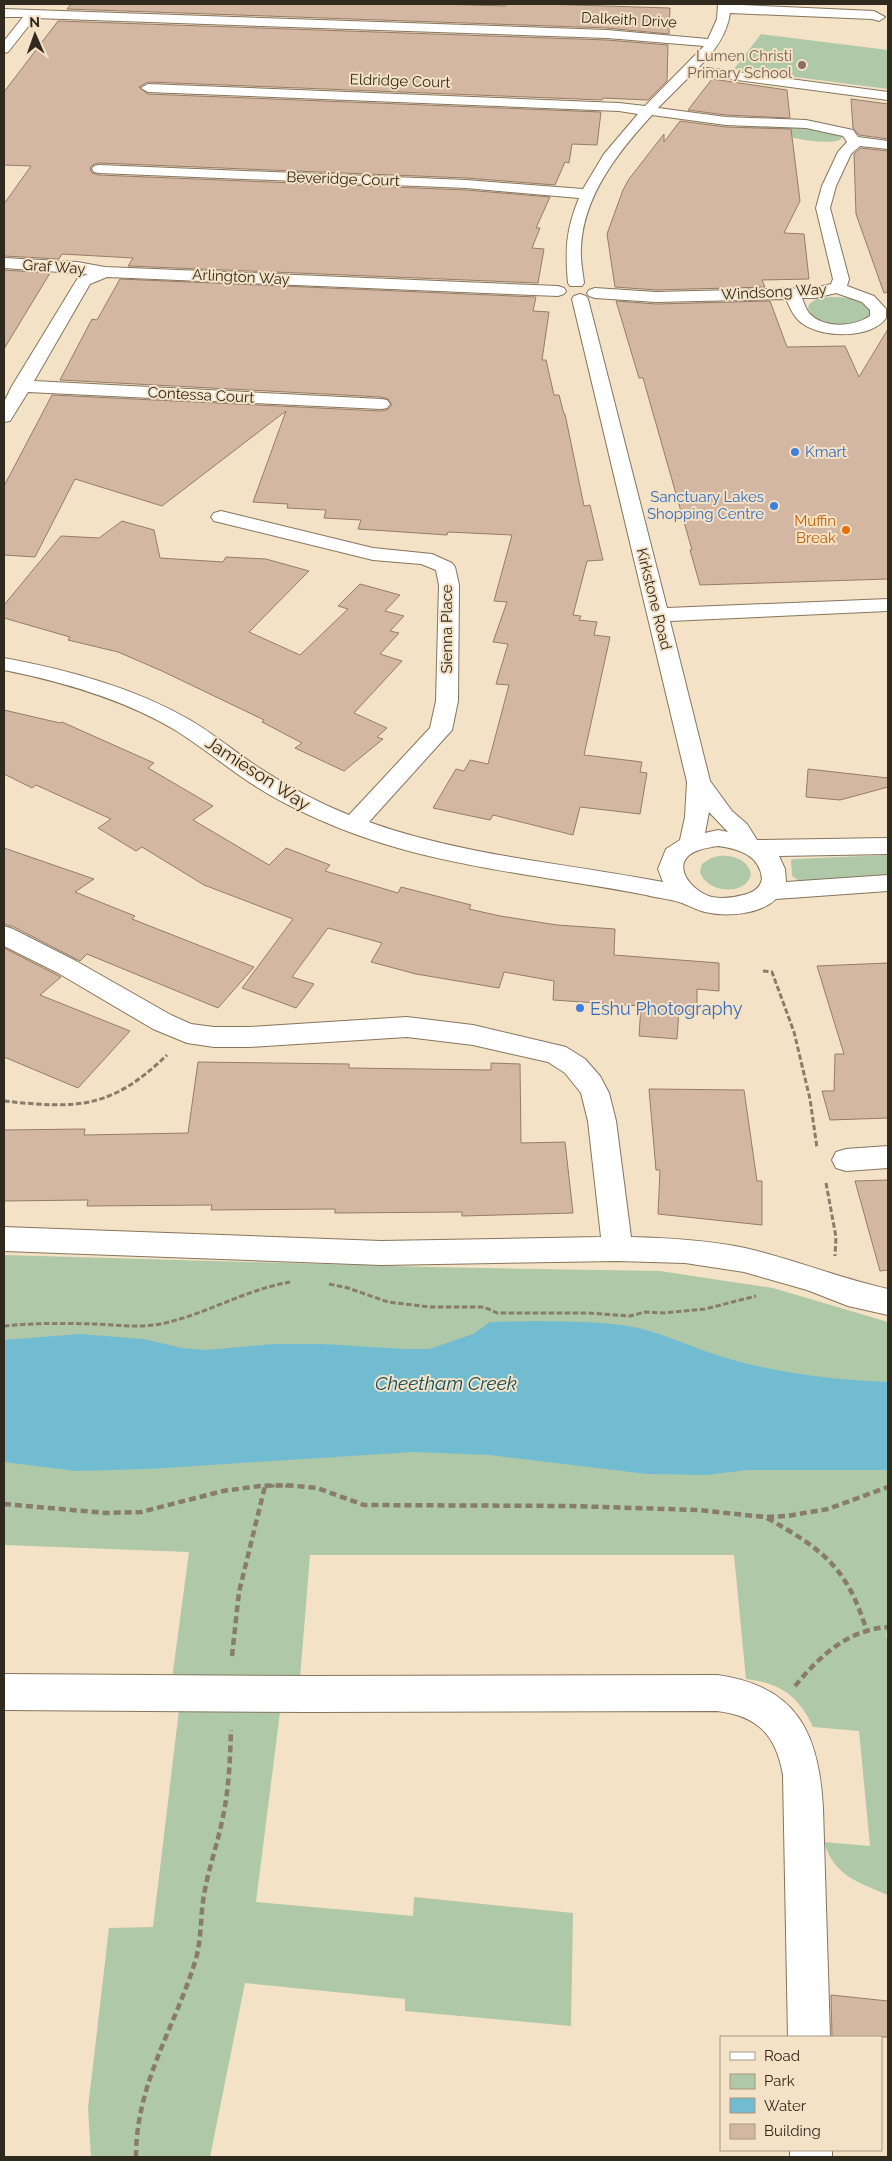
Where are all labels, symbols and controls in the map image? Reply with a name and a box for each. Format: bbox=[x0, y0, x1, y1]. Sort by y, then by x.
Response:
street label: Dalkeith Drive bbox=[581, 9, 678, 32]
north arrow bbox=[10, 10, 60, 60]
text: N bbox=[29, 14, 40, 30]
place label: Lumen Christi Primary School bbox=[687, 47, 793, 82]
marker: Lumen Christi Primary School bbox=[796, 59, 808, 71]
street label: Eldridge Court bbox=[349, 70, 451, 92]
street label: Beveridge Court bbox=[286, 168, 400, 190]
street label: Graf Way bbox=[22, 256, 86, 278]
street label: Arlington Way bbox=[192, 265, 290, 289]
street label: Windsong Way bbox=[721, 280, 827, 304]
street label: Contessa Court bbox=[147, 383, 255, 407]
place label: Kmart bbox=[805, 443, 847, 461]
marker: Kmart bbox=[789, 446, 801, 458]
place label: Sanctuary Lakes Shopping Centre bbox=[647, 488, 764, 523]
marker: Sanctuary Lakes Shopping Centre bbox=[768, 500, 780, 512]
place label: Muffin Break bbox=[794, 512, 836, 547]
marker: Muffin Break bbox=[840, 524, 852, 536]
street label: Kirkstone Road bbox=[633, 546, 675, 652]
street label: Sienna Place bbox=[438, 584, 456, 674]
street label: Jamieson Way bbox=[202, 731, 314, 815]
place label: Eshu Photography bbox=[590, 998, 743, 1019]
marker: Eshu Photography bbox=[574, 1002, 586, 1014]
water label: Cheetham Creek bbox=[375, 1372, 517, 1394]
legend bbox=[720, 2036, 882, 2151]
text: Road bbox=[764, 2047, 800, 2065]
text: Park bbox=[764, 2072, 795, 2090]
text: Water bbox=[764, 2097, 807, 2115]
text: Building bbox=[764, 2122, 821, 2140]

